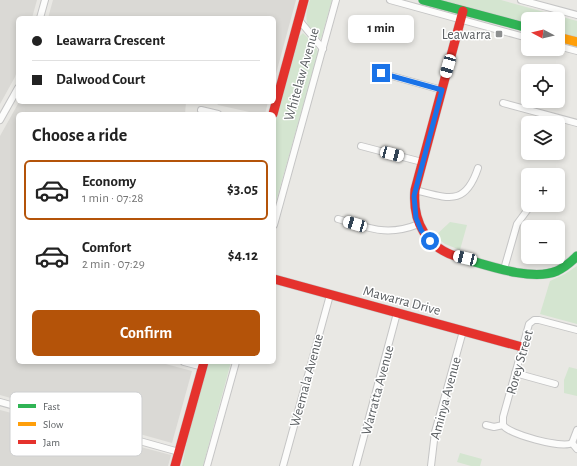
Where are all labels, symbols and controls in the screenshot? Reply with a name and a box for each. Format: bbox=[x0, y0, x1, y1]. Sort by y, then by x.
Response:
north arrow bbox=[521, 12, 565, 56]
map controls bbox=[521, 12, 565, 264]
callout: 1 min bbox=[348, 15, 414, 43]
text: 1 min bbox=[367, 22, 395, 35]
street label: Whitelaw Avenue bbox=[282, 26, 322, 122]
place label: Leawarra bbox=[442, 28, 492, 42]
marker: Leawarra bbox=[494, 29, 504, 39]
text: Leawarra Crescent bbox=[56, 33, 165, 48]
car bbox=[439, 53, 457, 79]
route end bbox=[372, 64, 390, 82]
button: locate bbox=[521, 64, 565, 108]
text: Dalwood Court bbox=[56, 72, 145, 87]
button: layers bbox=[521, 116, 565, 160]
text: Choose a ride bbox=[32, 127, 127, 145]
car bbox=[379, 145, 405, 163]
button: + bbox=[521, 168, 565, 212]
icon: car bbox=[34, 172, 70, 208]
text: Economy bbox=[82, 174, 136, 189]
text: $3.05 bbox=[227, 182, 258, 197]
text: 1 min · 07:28 bbox=[82, 192, 143, 205]
car bbox=[342, 215, 368, 233]
button: − bbox=[521, 220, 565, 264]
route start bbox=[421, 232, 439, 250]
icon: car bbox=[34, 238, 70, 274]
text: Comfort bbox=[82, 240, 131, 255]
text: $4.12 bbox=[228, 248, 258, 263]
car bbox=[452, 249, 478, 267]
text: 2 min · 07:29 bbox=[82, 258, 145, 271]
street label: Mawarra Drive bbox=[362, 284, 442, 318]
button: Confirm bbox=[32, 310, 260, 356]
street label: Rorey Street bbox=[504, 328, 536, 396]
street label: Weemala Avenue bbox=[288, 332, 326, 428]
street label: Warratta Avenue bbox=[359, 344, 397, 436]
street label: Aminya Avenue bbox=[428, 355, 464, 441]
legend bbox=[10, 392, 142, 456]
text: Fast bbox=[43, 401, 61, 412]
text: Slow bbox=[43, 419, 64, 430]
text: Jam bbox=[43, 437, 60, 448]

